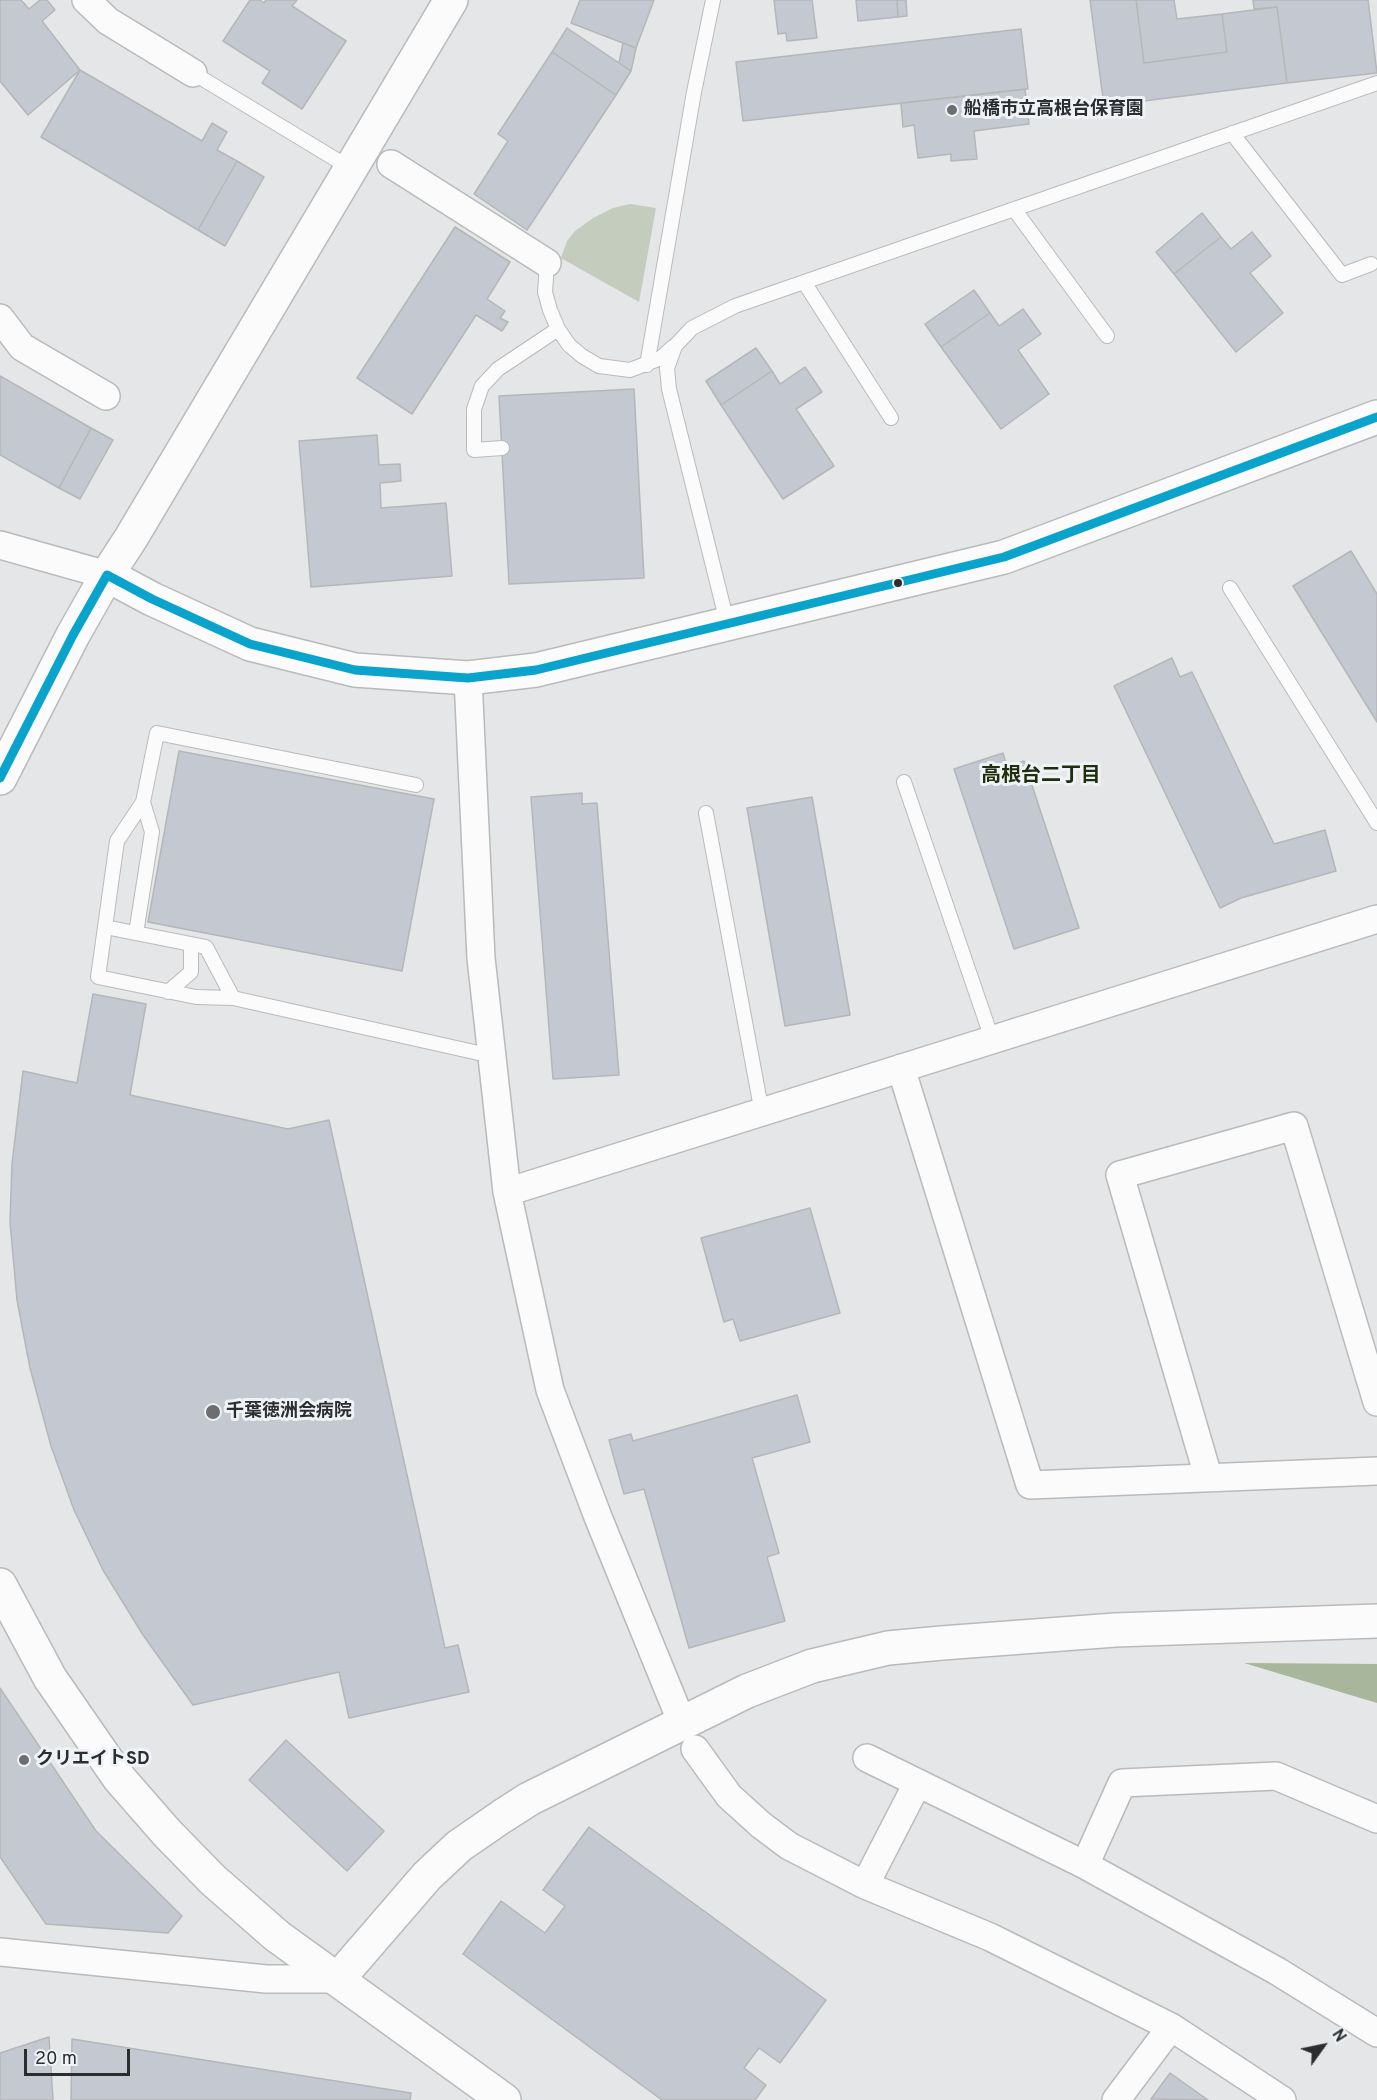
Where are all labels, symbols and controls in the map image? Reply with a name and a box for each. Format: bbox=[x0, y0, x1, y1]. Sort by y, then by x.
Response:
place label: 船橋市立高根台保育園 bbox=[964, 99, 1144, 121]
marker: 船橋市立高根台保育園 bbox=[945, 103, 959, 117]
unlabelled marker bbox=[892, 577, 904, 589]
district label: 高根台二丁目 bbox=[981, 765, 1101, 789]
place label: 千葉徳洲会病院 bbox=[226, 1401, 352, 1423]
marker: 千葉徳洲会病院 bbox=[204, 1403, 222, 1421]
place label: クリエイトSD bbox=[36, 1749, 150, 1771]
marker: クリエイトSD bbox=[17, 1753, 31, 1767]
north arrow bbox=[1293, 2016, 1353, 2076]
text: N bbox=[1327, 2026, 1350, 2046]
scale bar bbox=[27, 2037, 134, 2075]
text: 20 m bbox=[35, 2048, 77, 2071]

